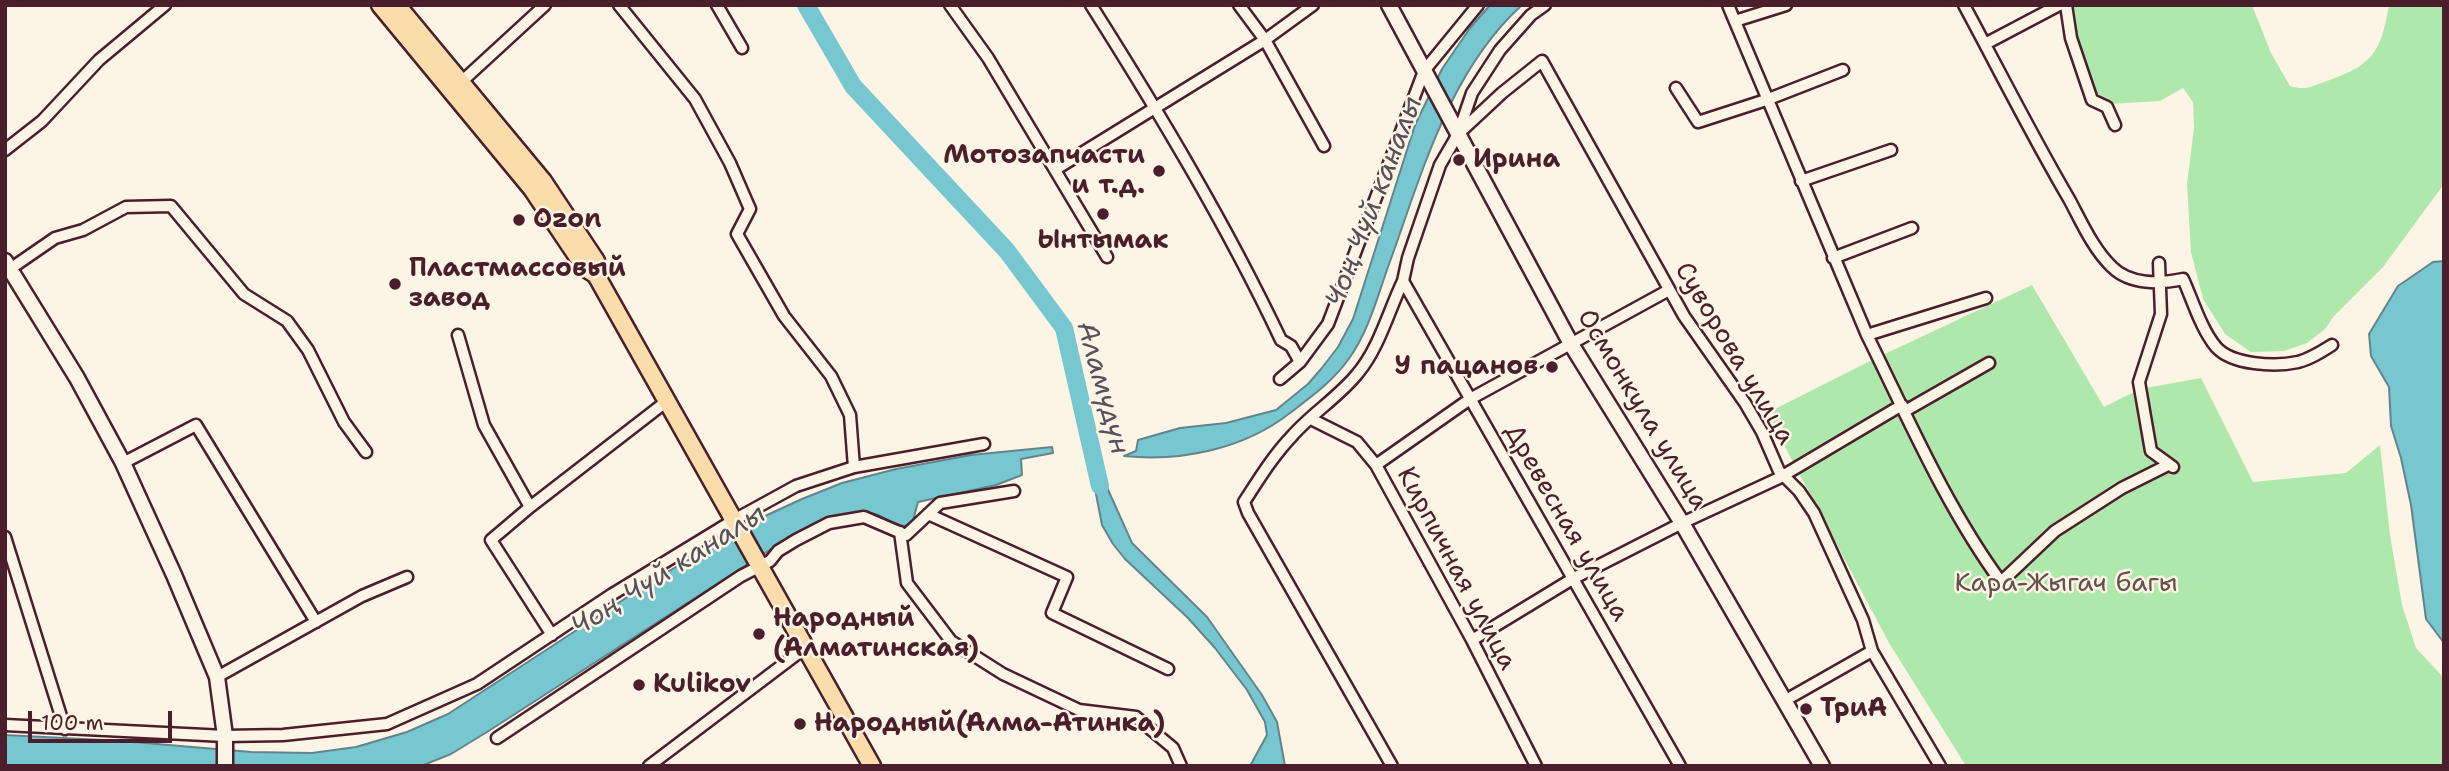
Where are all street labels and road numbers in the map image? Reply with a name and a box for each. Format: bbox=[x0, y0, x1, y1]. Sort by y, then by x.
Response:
street label: Суворова улица bbox=[1667, 257, 1801, 451]
street label: Осмонкула улица bbox=[1570, 304, 1714, 516]
street label: Древесная улица bbox=[1497, 419, 1635, 627]
street label: Кирпичная улица bbox=[1389, 462, 1523, 676]

